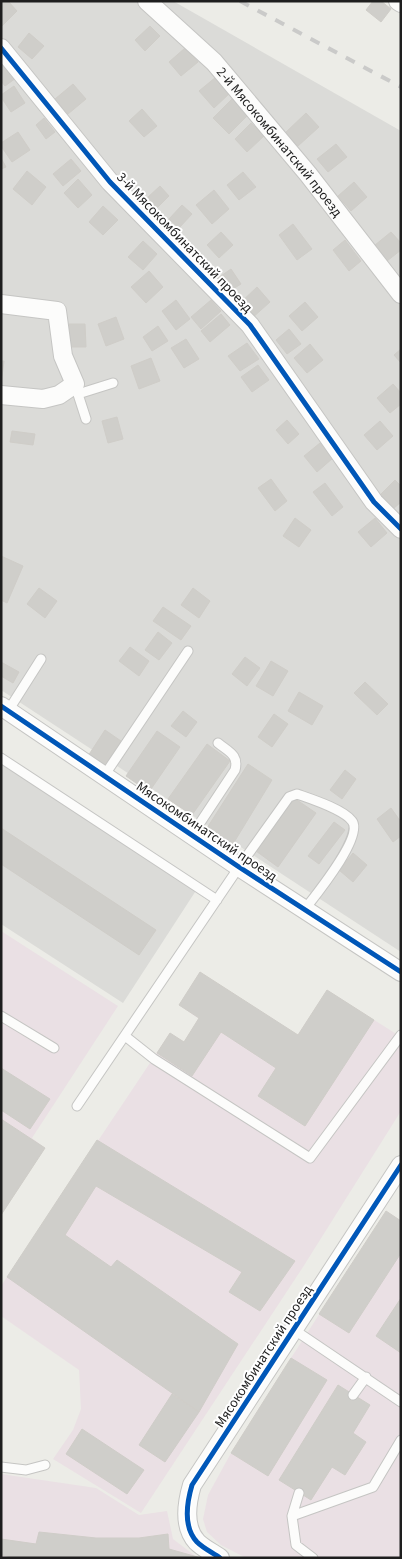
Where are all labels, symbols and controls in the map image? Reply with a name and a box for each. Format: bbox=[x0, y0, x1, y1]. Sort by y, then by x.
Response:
street label: 2-й Мясокомбинатский проезд bbox=[211, 63, 347, 222]
street label: 3-й Мясокомбинатский проезд bbox=[112, 168, 257, 318]
street label: Мясокомбинатский проезд bbox=[132, 777, 282, 887]
street label: Мясокомбинатский проезд bbox=[210, 1281, 318, 1432]

